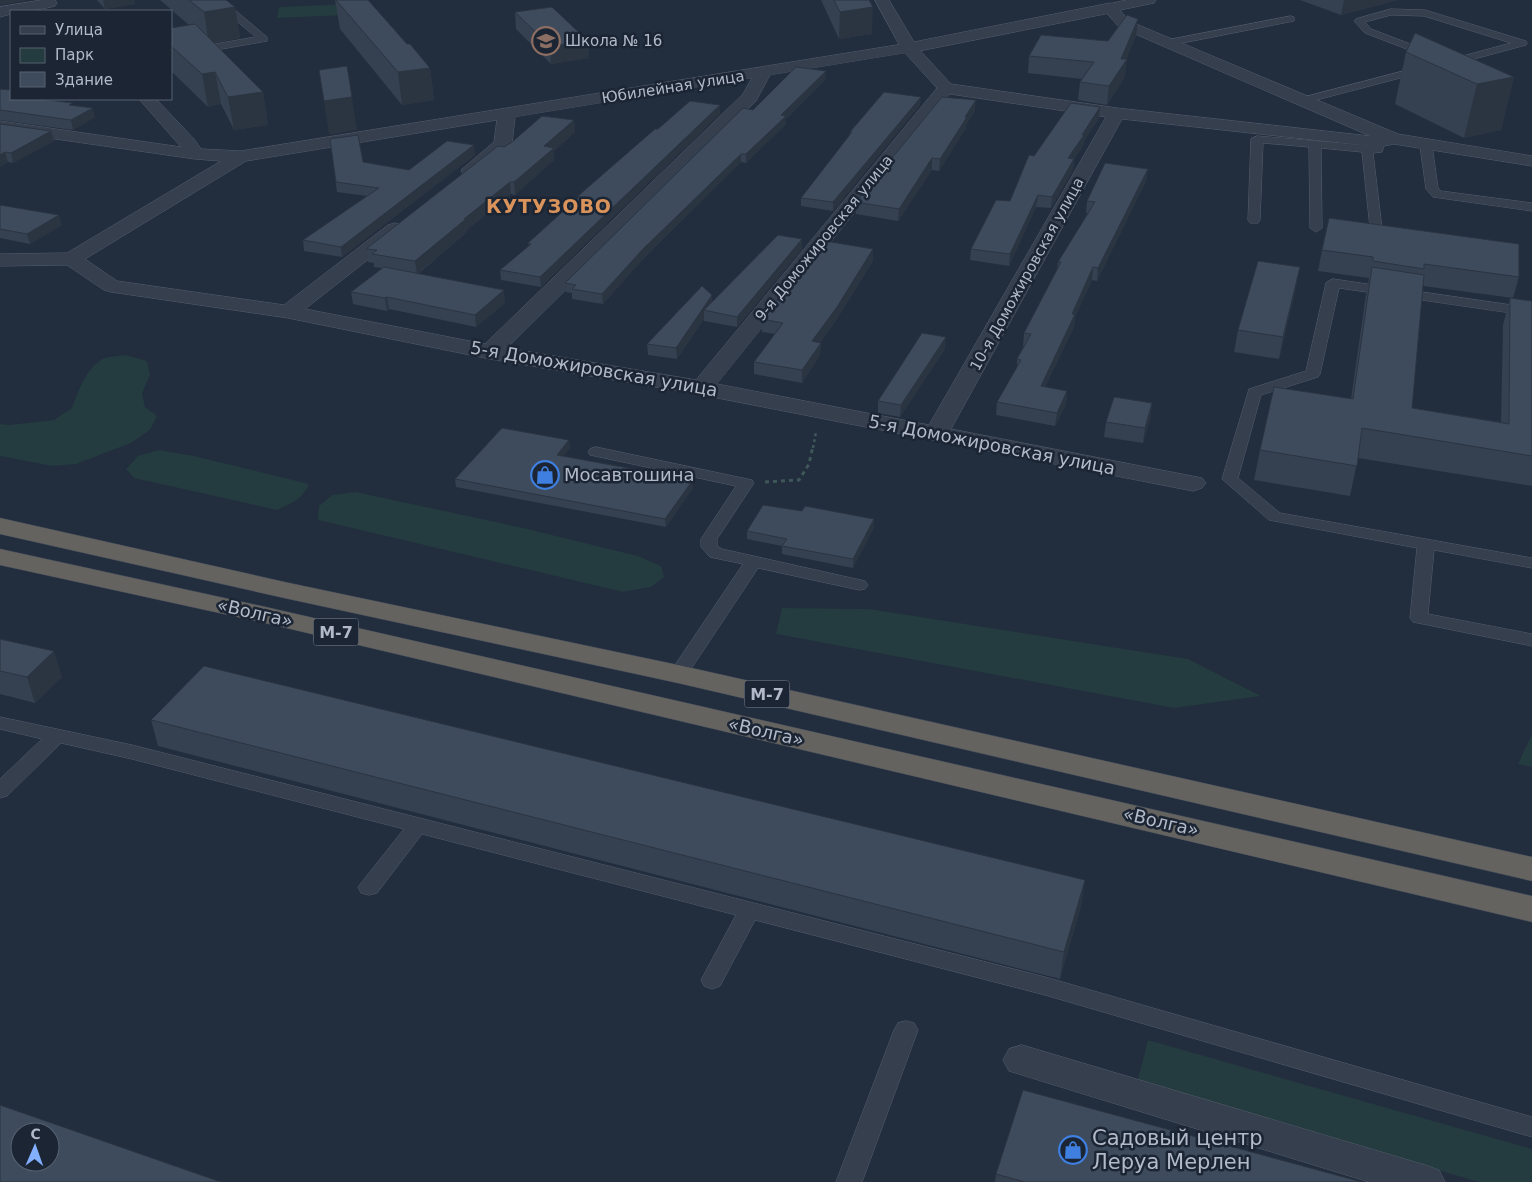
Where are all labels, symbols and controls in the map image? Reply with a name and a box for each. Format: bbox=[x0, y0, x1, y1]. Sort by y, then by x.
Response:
legend bbox=[10, 10, 172, 100]
text: Улица bbox=[55, 21, 103, 39]
school or university icon: Школа № 16 bbox=[531, 26, 561, 56]
place label: Школа № 16 bbox=[565, 32, 662, 50]
text: Парк bbox=[55, 46, 94, 64]
street label: Юбилейная улица bbox=[600, 67, 746, 107]
text: Здание bbox=[55, 71, 113, 89]
street label: 9-я Доможировская улица bbox=[751, 151, 897, 325]
street label: 10-я Доможировская улица bbox=[966, 174, 1088, 374]
district label: КУТУЗОВО bbox=[486, 195, 612, 217]
street label: 5-я Доможировская улица bbox=[469, 336, 719, 401]
street label: 5-я Доможировская улица bbox=[867, 410, 1117, 479]
shop icon: Мосавтошина bbox=[530, 460, 560, 490]
place label: Мосавтошина bbox=[564, 464, 695, 485]
street label: «Волга» bbox=[215, 594, 295, 631]
road number: М-7 bbox=[314, 618, 358, 646]
road number: М-7 bbox=[744, 681, 790, 708]
street label: «Волга» bbox=[726, 713, 806, 750]
street label: «Волга» bbox=[1121, 803, 1201, 840]
north arrow bbox=[10, 1122, 60, 1172]
text: С bbox=[30, 1126, 41, 1142]
place label: Садовый центр Леруа Мерлен bbox=[1092, 1126, 1263, 1174]
shop icon: Садовый центр Леруа Мерлен bbox=[1058, 1135, 1088, 1165]

